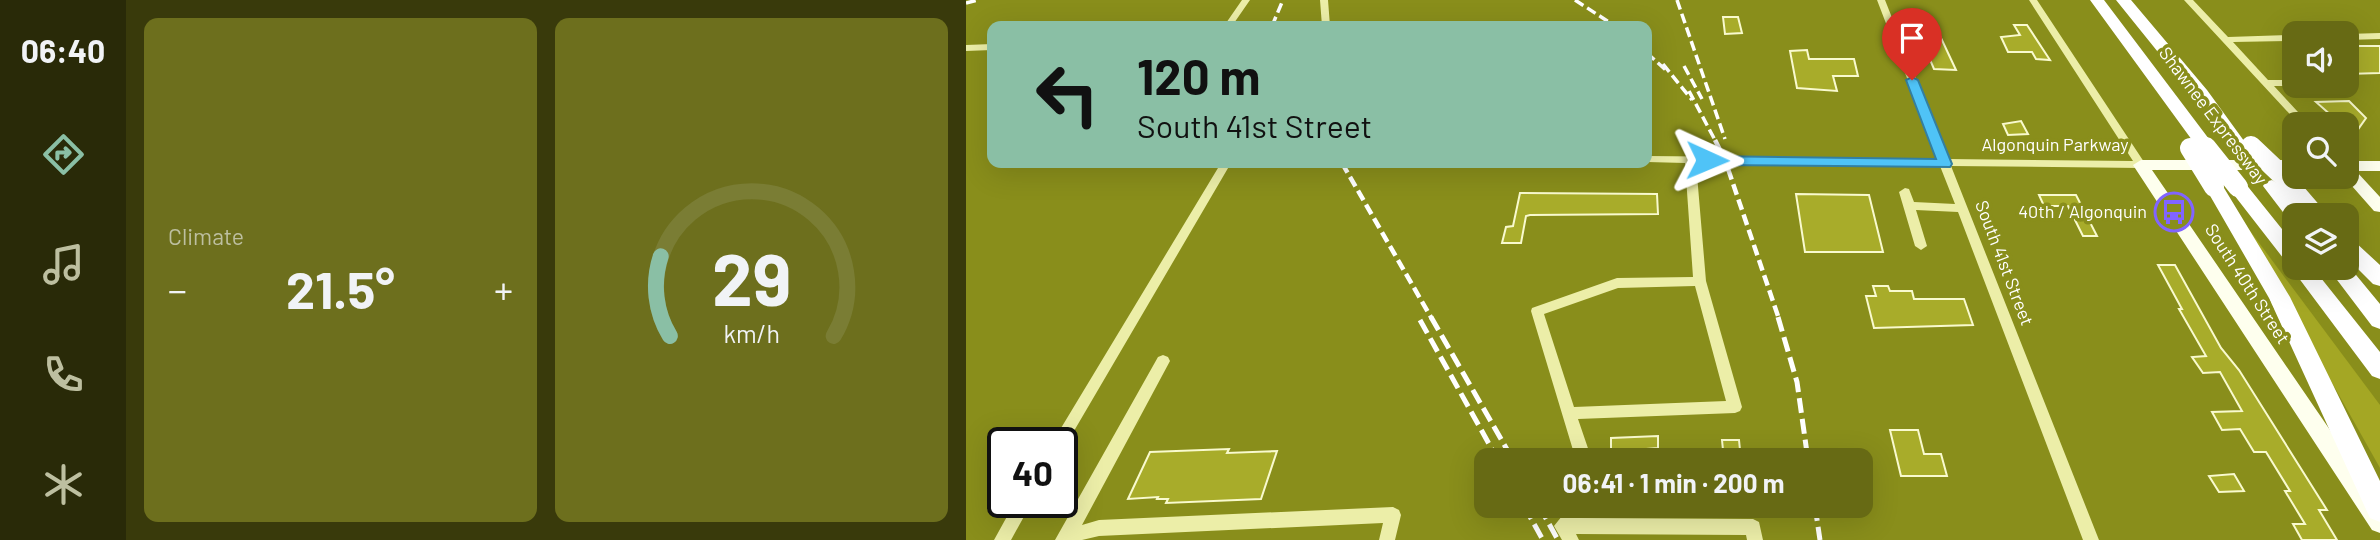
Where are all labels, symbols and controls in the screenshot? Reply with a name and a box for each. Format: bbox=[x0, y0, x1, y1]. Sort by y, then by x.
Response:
pin bbox=[1882, 8, 1942, 80]
icon: arrive bbox=[1893, 19, 1931, 57]
map controls bbox=[2282, 21, 2359, 280]
button: sound bbox=[2282, 21, 2359, 98]
text: 06:40 bbox=[21, 31, 105, 69]
street label: Shawnee Expressway bbox=[2155, 42, 2273, 189]
text: 120 m bbox=[1137, 46, 1260, 105]
icon: left bbox=[1022, 49, 1113, 140]
text: South 41st Street bbox=[1137, 106, 1372, 144]
button: search bbox=[2282, 112, 2359, 189]
position arrow bbox=[1670, 123, 1744, 197]
icon: directions bbox=[39, 130, 88, 179]
street label: Algonquin Parkway bbox=[1981, 133, 2129, 155]
bus stop icon: 40th / Algonquin bbox=[2153, 191, 2195, 233]
street label: South 41st Street bbox=[1971, 197, 2039, 328]
place label: 40th / Algonquin bbox=[2018, 200, 2147, 222]
button: layers bbox=[2282, 203, 2359, 280]
street label: South 40th Street bbox=[2201, 219, 2295, 348]
text: Climate bbox=[168, 222, 244, 250]
text: 29 bbox=[712, 233, 791, 321]
icon: music bbox=[39, 240, 88, 289]
text: 21.5° bbox=[286, 257, 395, 319]
text: − bbox=[168, 266, 187, 312]
text: + bbox=[494, 266, 513, 312]
text: km/h bbox=[723, 318, 780, 348]
icon: phone bbox=[39, 350, 88, 399]
speed limit sign: 40 bbox=[987, 427, 1078, 518]
icon: climate bbox=[39, 460, 88, 509]
text: 06:41 · 1 min · 200 m bbox=[1563, 467, 1784, 498]

